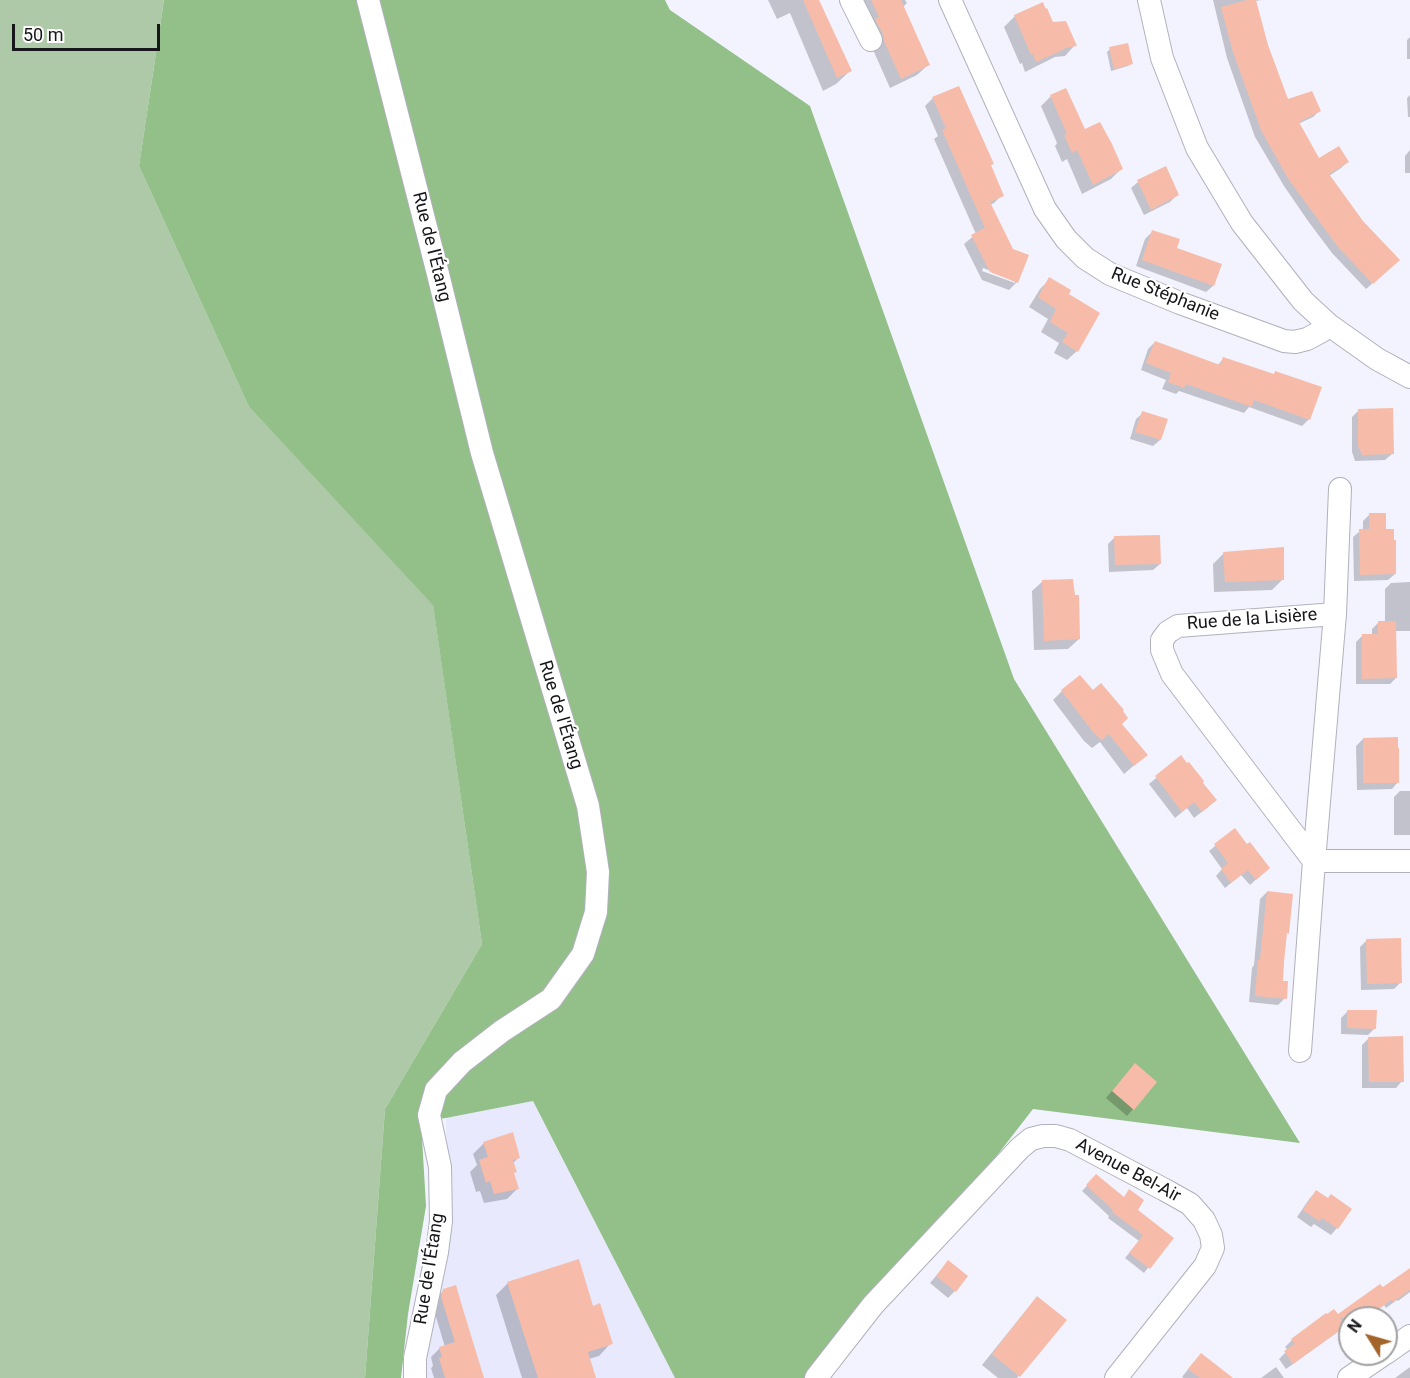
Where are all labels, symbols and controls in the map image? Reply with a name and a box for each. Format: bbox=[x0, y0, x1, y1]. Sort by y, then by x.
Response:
scale bar bbox=[15, 12, 164, 50]
text: 50 m bbox=[23, 24, 63, 45]
street label: Rue de l'Étang bbox=[407, 190, 455, 304]
street label: Rue Stéphanie bbox=[1108, 263, 1222, 327]
street label: Rue de la Lisière bbox=[1186, 605, 1318, 635]
street label: Rue de l'Étang bbox=[533, 658, 587, 772]
street label: Avenue Bel-Air bbox=[1072, 1134, 1184, 1208]
street label: Rue de l'Étang bbox=[411, 1212, 449, 1326]
north arrow bbox=[1338, 1306, 1398, 1366]
text: N bbox=[1344, 1316, 1366, 1336]

